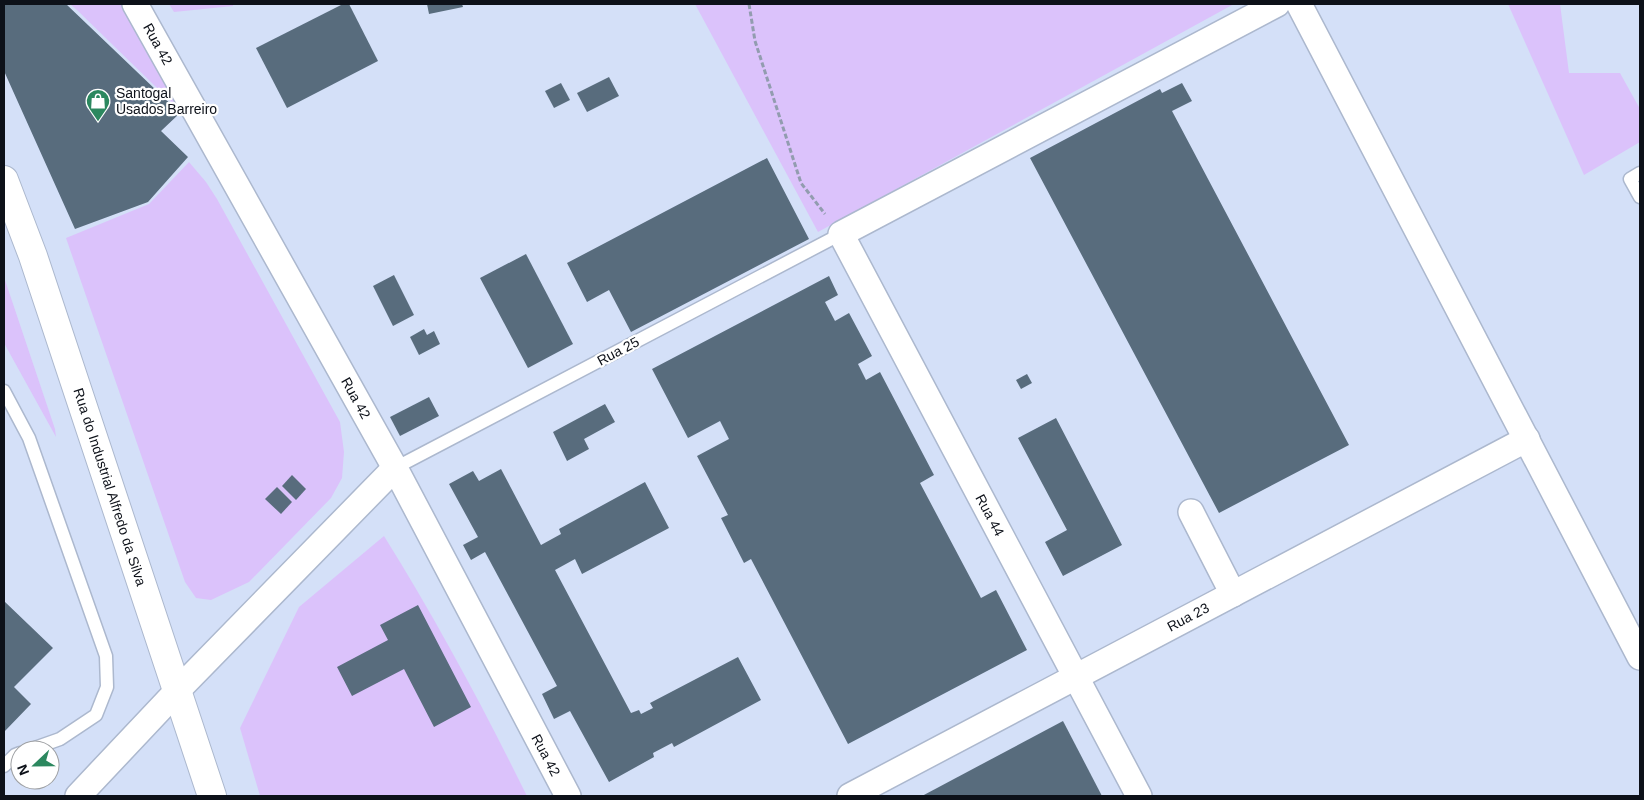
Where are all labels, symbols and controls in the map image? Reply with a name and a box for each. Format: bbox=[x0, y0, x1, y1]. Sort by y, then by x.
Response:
street label: Rua 42 bbox=[140, 20, 176, 68]
place label: Santogal Usados Barreiro bbox=[116, 85, 217, 117]
shop icon: Santogal Usados Barreiro bbox=[85, 88, 111, 122]
street label: Rua 25 bbox=[594, 333, 642, 369]
street label: Rua 42 bbox=[338, 374, 374, 422]
street label: Rua do Industrial Alfredo da Silva bbox=[70, 386, 150, 588]
street label: Rua 44 bbox=[972, 491, 1008, 539]
street label: Rua 23 bbox=[1164, 599, 1212, 635]
street label: Rua 42 bbox=[528, 731, 564, 779]
north arrow bbox=[10, 740, 60, 790]
text: N bbox=[14, 762, 32, 778]

